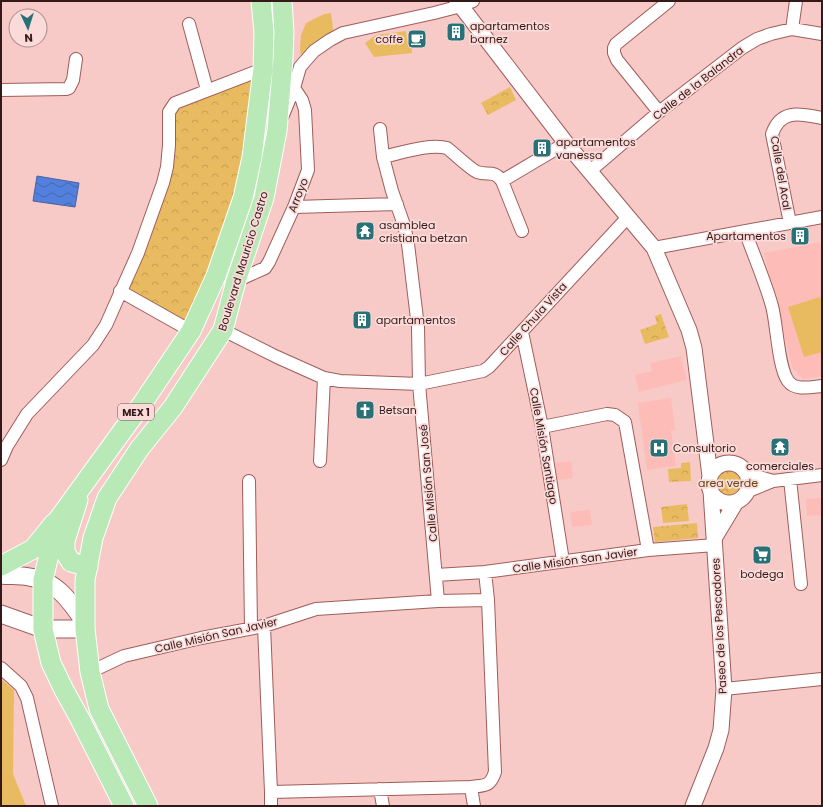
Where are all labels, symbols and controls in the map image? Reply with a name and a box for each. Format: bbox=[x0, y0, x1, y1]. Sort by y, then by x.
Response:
north arrow bbox=[8, 8, 48, 48]
place label: apartamentos barnez bbox=[470, 18, 550, 47]
building icon: apartamentos barnez bbox=[445, 21, 467, 43]
cafe icon: coffe bbox=[406, 28, 428, 50]
text: N bbox=[24, 30, 33, 46]
place label: coffe bbox=[375, 31, 403, 47]
street label: Calle de la Balandra bbox=[649, 42, 747, 124]
place label: apartamentos vanessa bbox=[556, 134, 636, 163]
street label: Calle del Acal bbox=[767, 135, 795, 211]
building icon: apartamentos vanessa bbox=[531, 137, 553, 159]
street label: Arroyo bbox=[284, 175, 312, 215]
street label: Boulevard Mauricio Castro bbox=[214, 189, 272, 333]
place label: asamblea cristiana betzan bbox=[379, 217, 468, 246]
temple icon: asamblea cristiana betzan bbox=[354, 220, 376, 242]
building icon: Apartamentos bbox=[789, 225, 811, 247]
place label: Apartamentos bbox=[706, 228, 786, 244]
street label: Calle Chula Vista bbox=[496, 279, 570, 359]
building icon: apartamentos bbox=[351, 309, 373, 331]
place label: apartamentos bbox=[376, 312, 456, 328]
street label: Calle Misión Santiago bbox=[526, 386, 562, 506]
church icon: Betsan bbox=[354, 399, 376, 421]
place label: Betsan bbox=[379, 402, 417, 418]
road number: MEX 1 bbox=[118, 404, 154, 420]
street label: Calle Misión San José bbox=[415, 423, 441, 542]
temple icon: comerciales bbox=[769, 436, 791, 458]
hospital icon: Consultorio bbox=[648, 437, 670, 459]
place label: Consultorio bbox=[673, 440, 736, 456]
place label: comerciales bbox=[746, 458, 814, 474]
park label: area verde bbox=[698, 475, 758, 491]
street label: Calle Misión San Javier bbox=[512, 543, 638, 577]
supermarket icon: bodega bbox=[751, 544, 773, 566]
street label: Paseo de los Pescadores bbox=[707, 557, 731, 694]
place label: bodega bbox=[740, 566, 784, 582]
street label: Calle Misión San Javier bbox=[153, 613, 279, 657]

